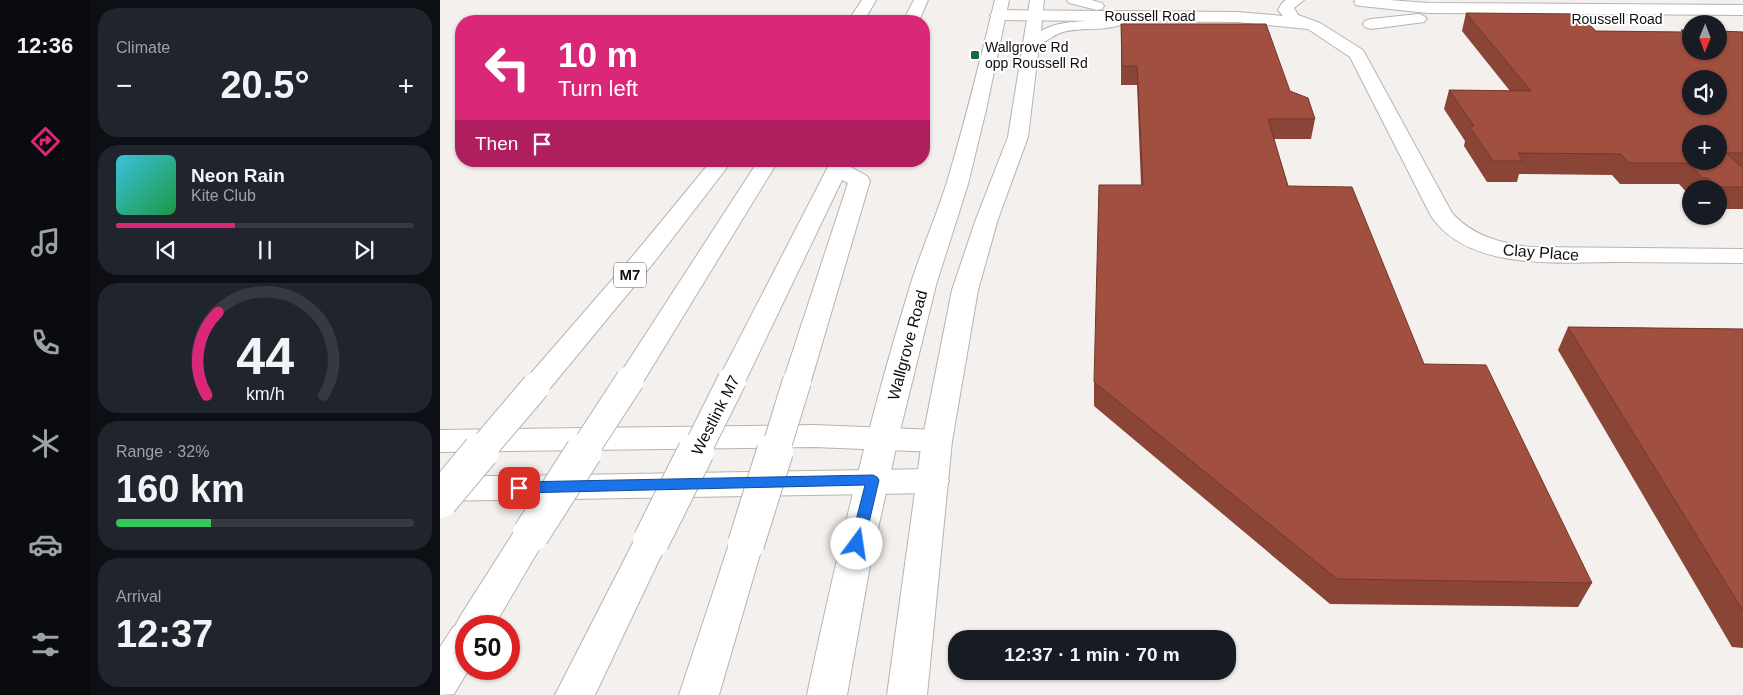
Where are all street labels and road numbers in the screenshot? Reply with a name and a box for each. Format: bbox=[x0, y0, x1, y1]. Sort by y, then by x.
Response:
street label: Roussell Road bbox=[1104, 8, 1196, 24]
street label: Roussell Road bbox=[1571, 11, 1663, 27]
street label: Clay Place bbox=[1502, 241, 1580, 264]
road number: M7 bbox=[614, 262, 646, 288]
street label: Wallgrove Road bbox=[885, 288, 930, 402]
street label: Westlink M7 bbox=[688, 373, 743, 458]

